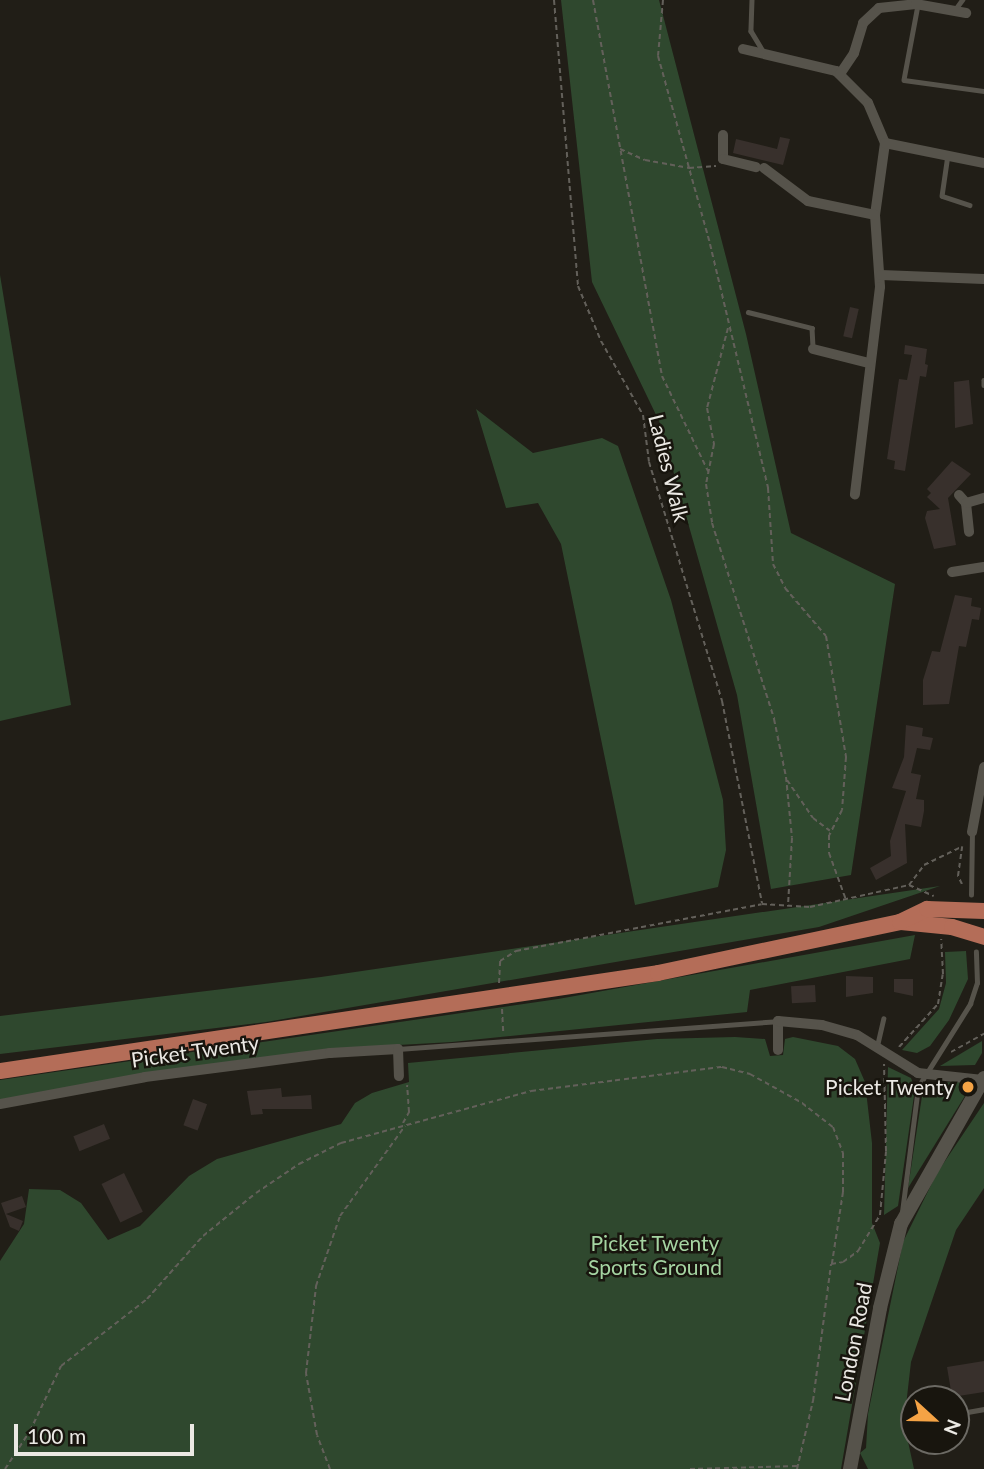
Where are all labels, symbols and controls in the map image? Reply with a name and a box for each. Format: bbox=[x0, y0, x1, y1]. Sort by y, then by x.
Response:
street label: Ladies Walk bbox=[643, 411, 695, 525]
street label: Picket Twenty bbox=[129, 1030, 261, 1072]
place label: Picket Twenty bbox=[824, 1074, 954, 1100]
marker: Picket Twenty bbox=[960, 1079, 976, 1095]
park label: Picket Twenty Sports Ground bbox=[588, 1230, 722, 1280]
street label: London Road bbox=[829, 1280, 877, 1404]
north arrow bbox=[900, 1385, 970, 1455]
scale bar bbox=[18, 1410, 198, 1454]
text: N bbox=[940, 1416, 966, 1438]
text: 100 m bbox=[27, 1423, 86, 1448]

